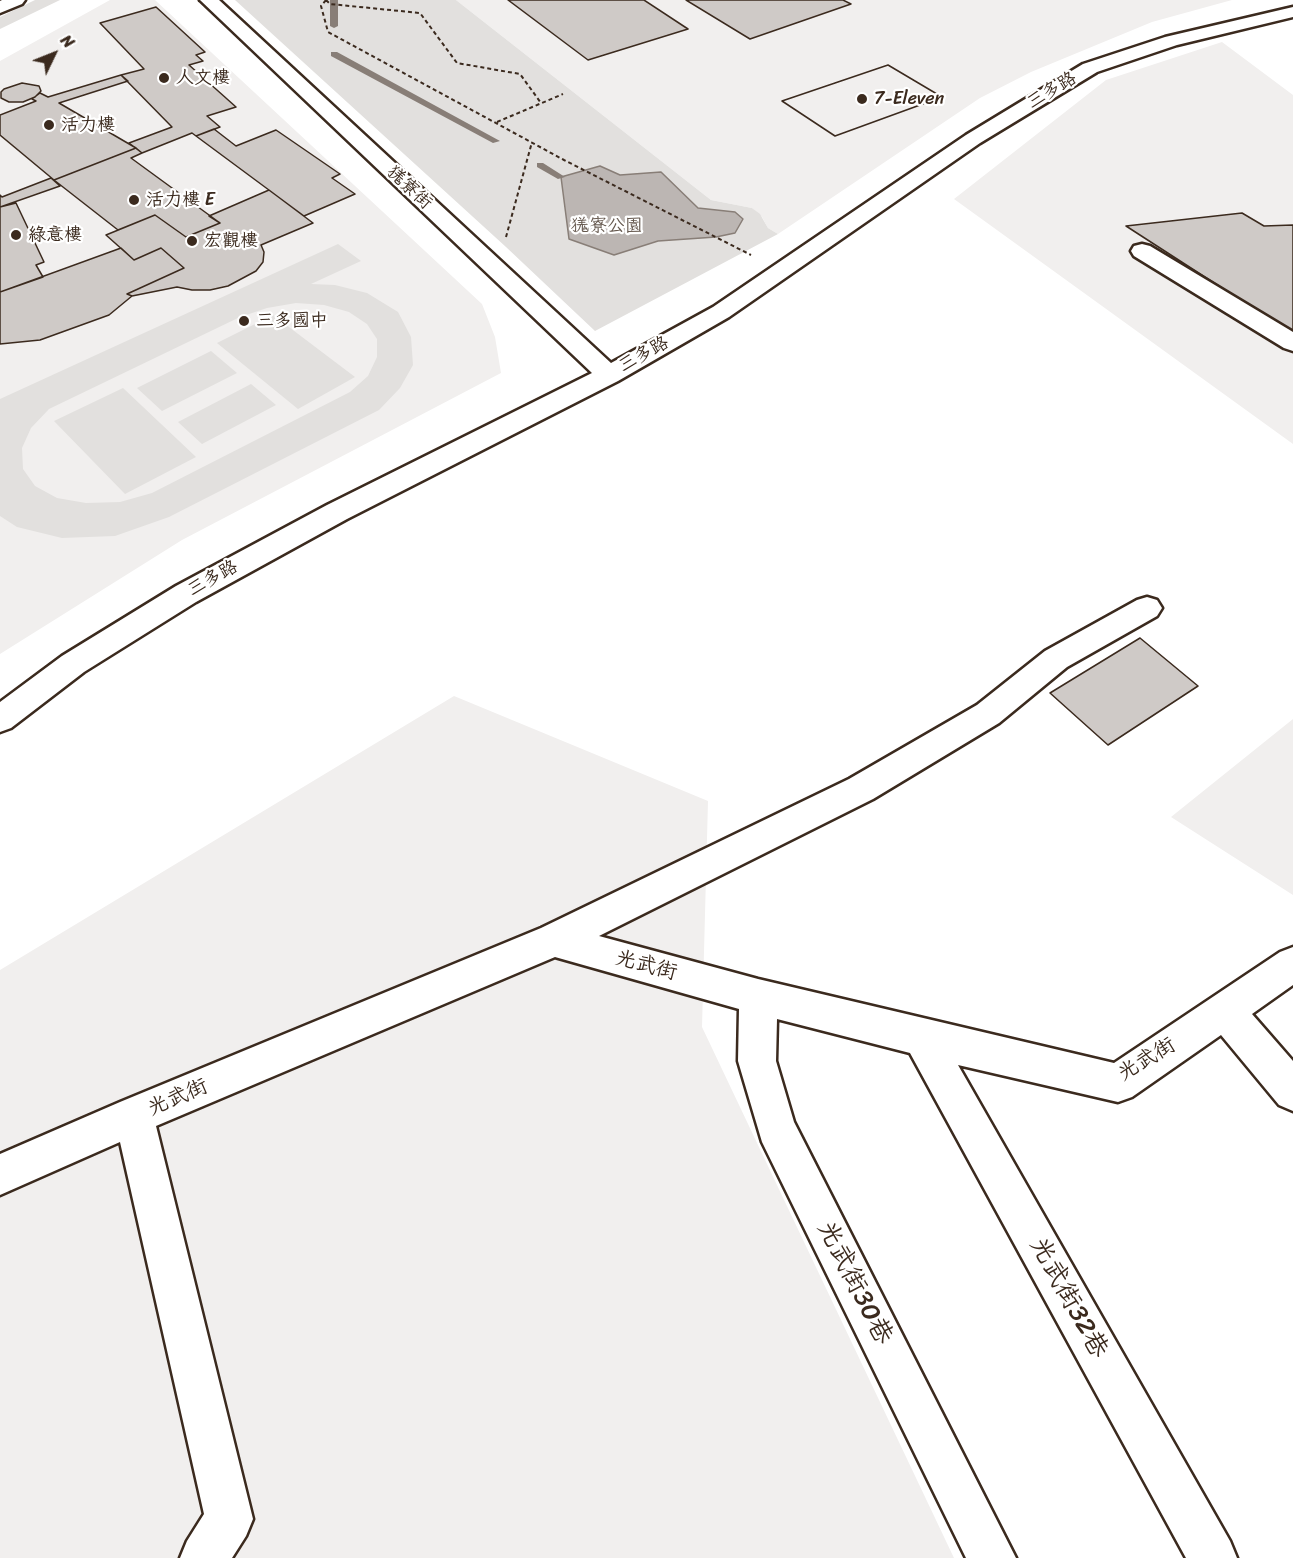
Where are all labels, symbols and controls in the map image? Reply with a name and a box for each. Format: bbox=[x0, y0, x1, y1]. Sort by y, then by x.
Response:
north arrow bbox=[24, 24, 84, 84]
text: N bbox=[53, 27, 82, 55]
place label: 人文樓 bbox=[176, 67, 230, 89]
street label: 三多路 bbox=[1023, 68, 1081, 114]
marker: 人文樓 bbox=[157, 71, 171, 85]
place label: 7-Eleven bbox=[874, 88, 944, 110]
marker: 7-Eleven bbox=[855, 92, 869, 106]
place label: 活力樓 bbox=[61, 114, 115, 136]
marker: 活力樓 bbox=[42, 118, 56, 132]
street label: 獇寮街 bbox=[382, 162, 436, 214]
place label: 活力樓 E bbox=[146, 189, 215, 211]
marker: 活力樓 E bbox=[127, 193, 141, 207]
park label: 獇寮公園 bbox=[571, 215, 643, 237]
place label: 綠意樓 bbox=[28, 224, 82, 246]
marker: 綠意樓 bbox=[9, 228, 23, 242]
place label: 宏觀樓 bbox=[204, 230, 258, 252]
marker: 宏觀樓 bbox=[185, 234, 199, 248]
place label: 三多國中 bbox=[256, 310, 328, 332]
marker: 三多國中 bbox=[237, 314, 251, 328]
street label: 三多路 bbox=[615, 332, 673, 378]
street label: 三多路 bbox=[184, 556, 242, 602]
street label: 光武街 bbox=[612, 946, 680, 986]
street label: 光武街 bbox=[1114, 1033, 1180, 1087]
street label: 光武街 bbox=[144, 1074, 212, 1122]
street label: 光武街30巷 bbox=[810, 1216, 898, 1350]
street label: 光武街32巷 bbox=[1022, 1232, 1114, 1364]

